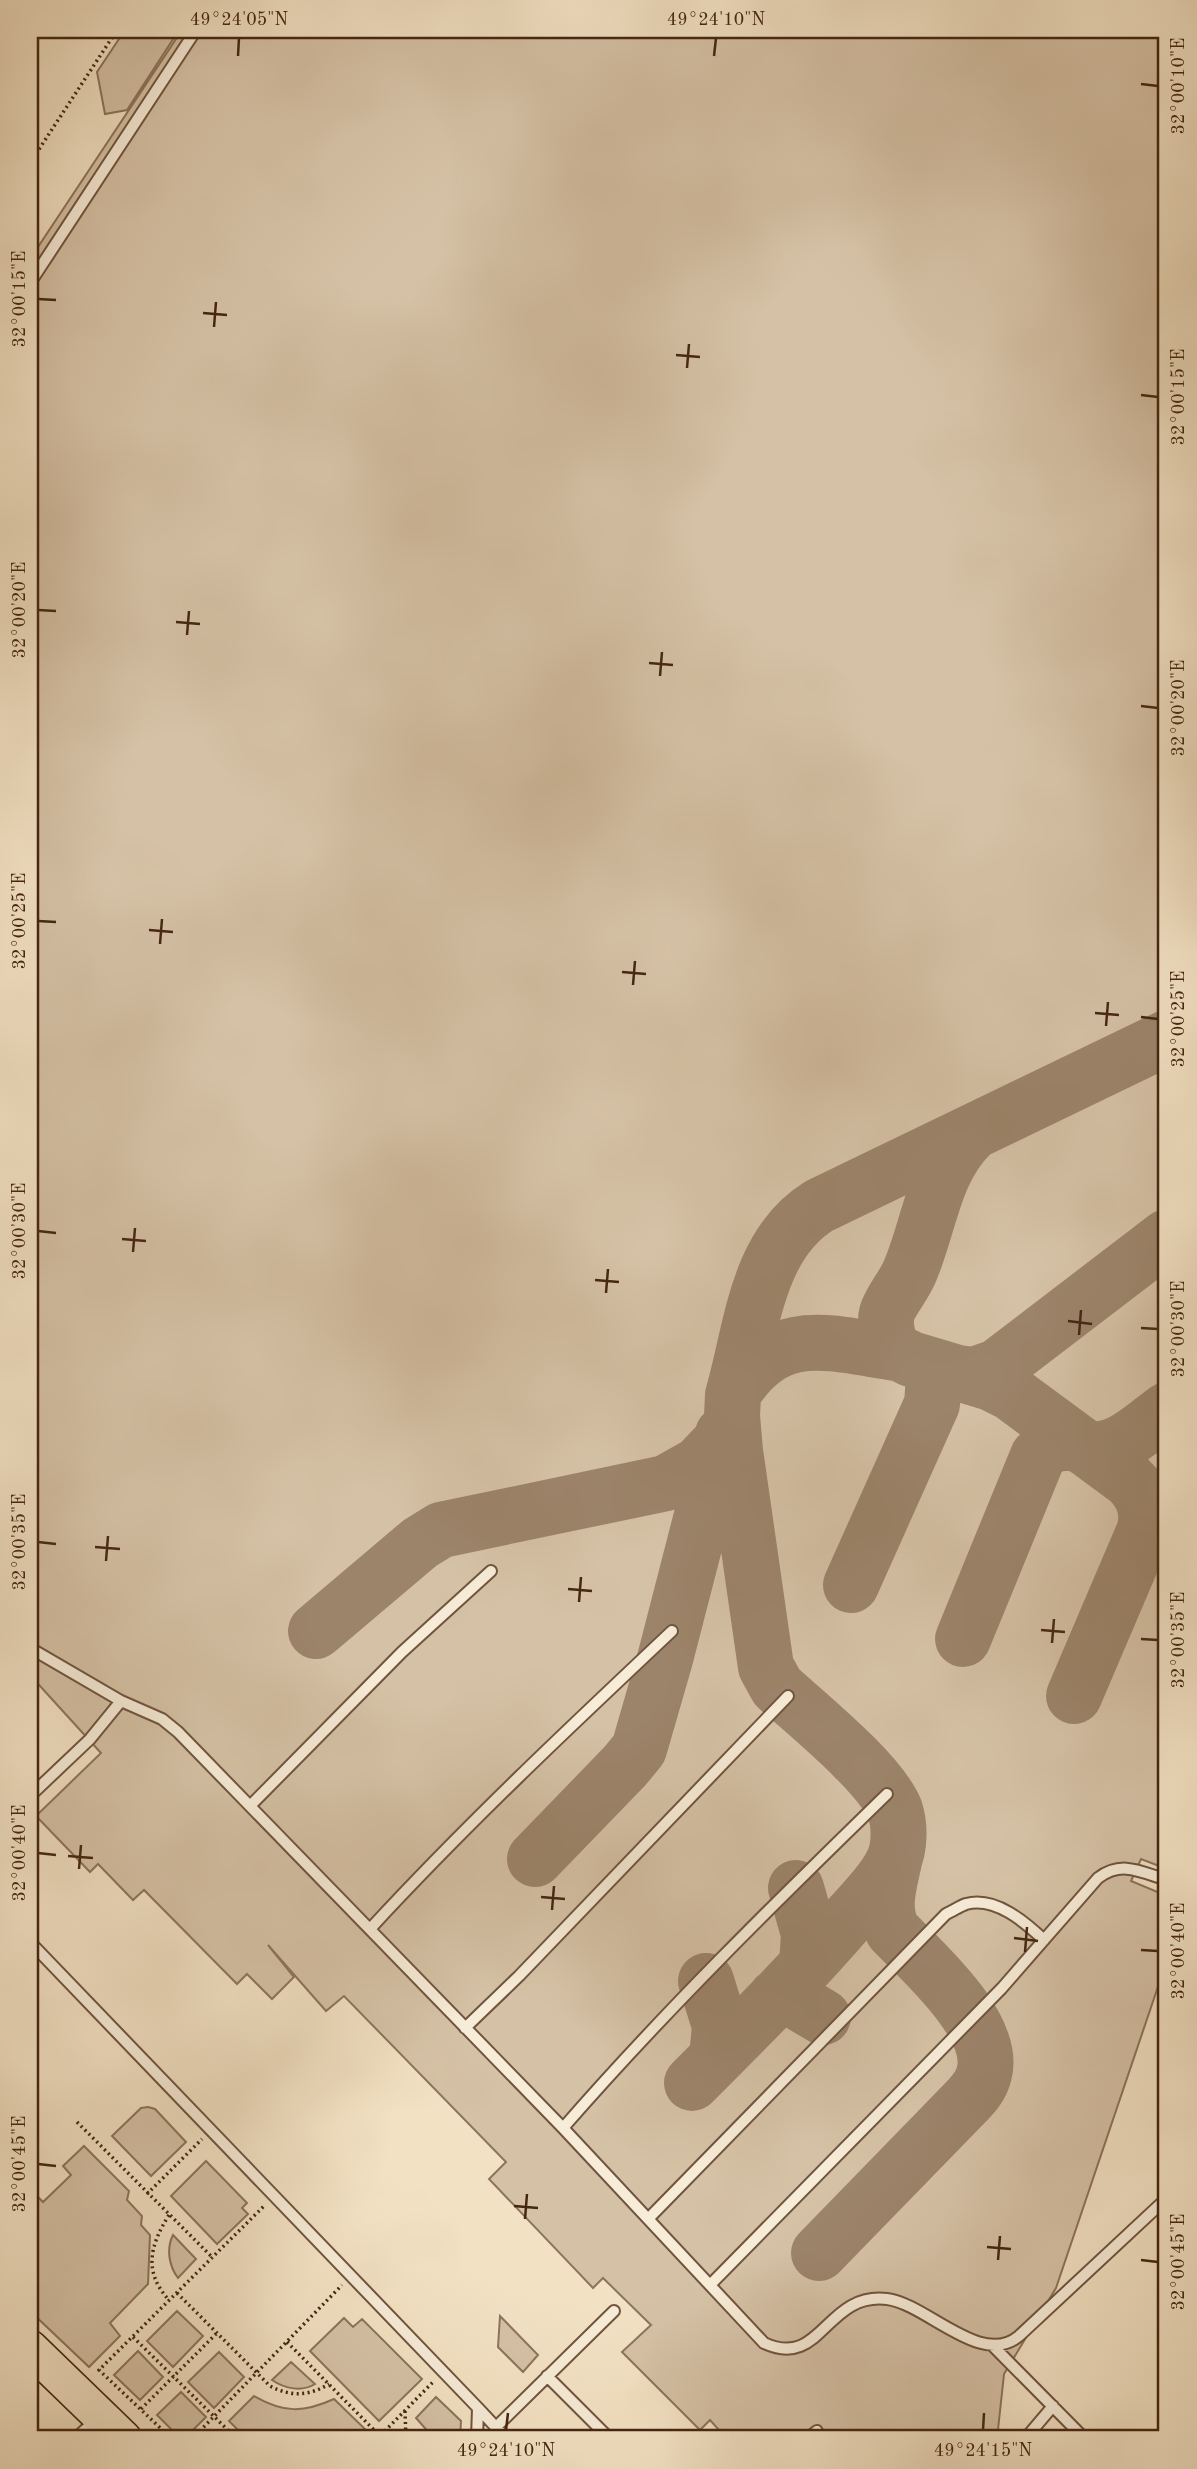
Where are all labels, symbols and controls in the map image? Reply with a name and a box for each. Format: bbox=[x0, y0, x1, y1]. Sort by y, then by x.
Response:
text: 49°24'05"N bbox=[190, 11, 288, 29]
text: 49°24'10"N bbox=[667, 11, 765, 29]
text: 32°00'10"E bbox=[1170, 38, 1188, 134]
text: 32°00'15"E bbox=[11, 251, 29, 347]
text: 32°00'15"E bbox=[1170, 349, 1188, 445]
text: 32°00'20"E bbox=[11, 562, 29, 658]
text: 32°00'20"E bbox=[1170, 660, 1188, 756]
text: 32°00'25"E bbox=[11, 873, 29, 969]
text: 32°00'25"E bbox=[1170, 971, 1188, 1067]
text: 32°00'30"E bbox=[11, 1183, 29, 1279]
text: 32°00'30"E bbox=[1170, 1281, 1188, 1377]
text: 32°00'35"E bbox=[11, 1494, 29, 1590]
text: 32°00'35"E bbox=[1170, 1592, 1188, 1688]
text: 32°00'40"E bbox=[11, 1805, 29, 1901]
text: 32°00'40"E bbox=[1170, 1903, 1188, 1999]
text: 32°00'45"E bbox=[11, 2116, 29, 2212]
text: 32°00'45"E bbox=[1170, 2214, 1188, 2310]
text: 49°24'10"N bbox=[457, 2442, 555, 2460]
text: 49°24'15"N bbox=[934, 2442, 1032, 2460]

